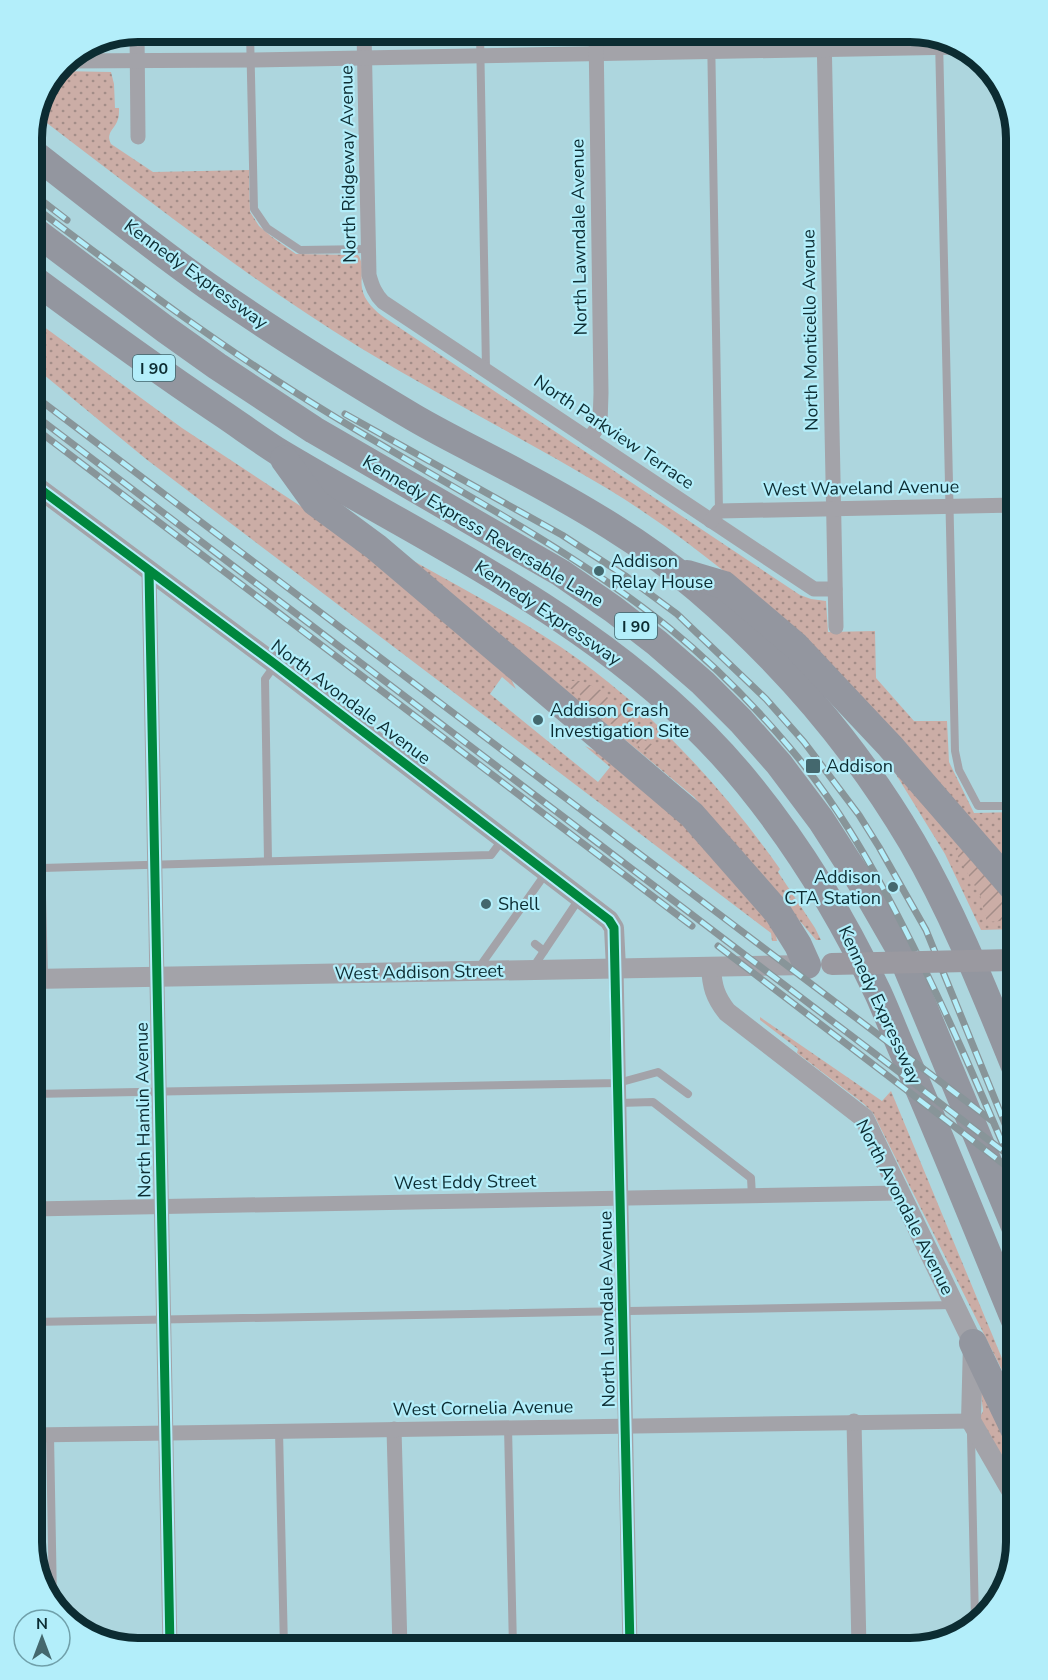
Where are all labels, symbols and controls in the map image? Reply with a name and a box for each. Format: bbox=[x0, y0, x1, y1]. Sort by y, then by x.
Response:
street label: North Ridgeway Avenue bbox=[334, 65, 362, 263]
street label: North Lawndale Avenue bbox=[565, 138, 593, 336]
street label: Kennedy Expressway bbox=[119, 214, 273, 335]
street label: North Monticello Avenue bbox=[796, 229, 824, 431]
road number: I 90 bbox=[133, 355, 175, 381]
street label: North Parkview Terrace bbox=[529, 369, 699, 495]
street label: Kennedy Express Reversable Lane bbox=[358, 449, 608, 613]
street label: West Waveland Avenue bbox=[763, 474, 959, 502]
place label: Addison Relay House bbox=[611, 549, 713, 594]
street label: Kennedy Expressway bbox=[470, 555, 627, 671]
marker: Addison Relay House bbox=[592, 564, 606, 578]
road number: I 90 bbox=[615, 613, 657, 639]
street label: North Avondale Avenue bbox=[266, 634, 436, 770]
place label: Addison Crash Investigation Site bbox=[550, 698, 689, 743]
marker: Addison Crash Investigation Site bbox=[531, 713, 545, 727]
place label: Addison bbox=[826, 754, 893, 778]
marker: Addison bbox=[804, 757, 822, 775]
place label: Addison CTA Station bbox=[784, 865, 881, 910]
marker: Addison CTA Station bbox=[886, 880, 900, 894]
place label: Shell bbox=[498, 892, 540, 916]
marker: Shell bbox=[479, 897, 493, 911]
street label: Kennedy Expressway bbox=[833, 922, 928, 1089]
street label: West Addison Street bbox=[334, 959, 504, 985]
street label: North Hamlin Avenue bbox=[129, 1022, 157, 1198]
street label: North Avondale Avenue bbox=[850, 1115, 960, 1299]
street label: West Eddy Street bbox=[394, 1169, 537, 1195]
street label: North Lawndale Avenue bbox=[593, 1210, 621, 1408]
street label: West Cornelia Avenue bbox=[393, 1394, 573, 1422]
north arrow bbox=[12, 1608, 72, 1668]
text: N bbox=[36, 1613, 48, 1635]

